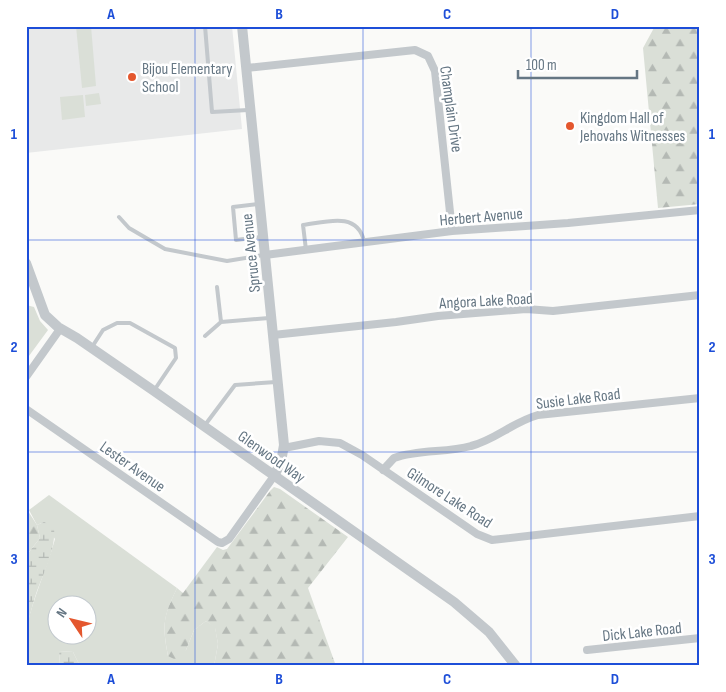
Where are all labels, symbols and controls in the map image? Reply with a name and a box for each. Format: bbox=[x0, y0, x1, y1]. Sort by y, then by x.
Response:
text: A bbox=[106, 5, 115, 24]
text: B bbox=[275, 5, 283, 24]
text: C bbox=[443, 5, 451, 24]
text: D bbox=[611, 5, 619, 24]
scale bar bbox=[518, 48, 637, 80]
text: 100 m bbox=[526, 56, 557, 75]
place label: Bijou Elementary School bbox=[142, 60, 232, 97]
street label: Champlain Drive bbox=[435, 65, 466, 154]
marker: Bijou Elementary School bbox=[126, 71, 138, 83]
place label: Kingdom Hall of Jehovahs Witnesses bbox=[579, 109, 686, 146]
marker: Kingdom Hall of Jehovahs Witnesses bbox=[564, 120, 576, 132]
text: 1 bbox=[11, 125, 18, 144]
text: 1 bbox=[709, 125, 716, 144]
street label: Herbert Avenue bbox=[439, 204, 524, 231]
street label: Spruce Avenue bbox=[238, 212, 265, 293]
street label: Angora Lake Road bbox=[438, 290, 533, 313]
text: 2 bbox=[10, 338, 18, 357]
text: 2 bbox=[708, 338, 716, 357]
street label: Susie Lake Road bbox=[535, 385, 621, 414]
street label: Glenwood Way bbox=[234, 427, 308, 487]
street label: Lester Avenue bbox=[96, 438, 168, 497]
street label: Gilmore Lake Road bbox=[403, 464, 495, 533]
text: 3 bbox=[10, 550, 18, 569]
text: 3 bbox=[708, 550, 716, 569]
north arrow bbox=[48, 594, 98, 644]
text: N bbox=[53, 605, 71, 621]
street label: Dick Lake Road bbox=[602, 619, 683, 646]
text: A bbox=[106, 670, 115, 689]
text: B bbox=[275, 670, 283, 689]
text: C bbox=[443, 670, 451, 689]
text: D bbox=[611, 670, 619, 689]

